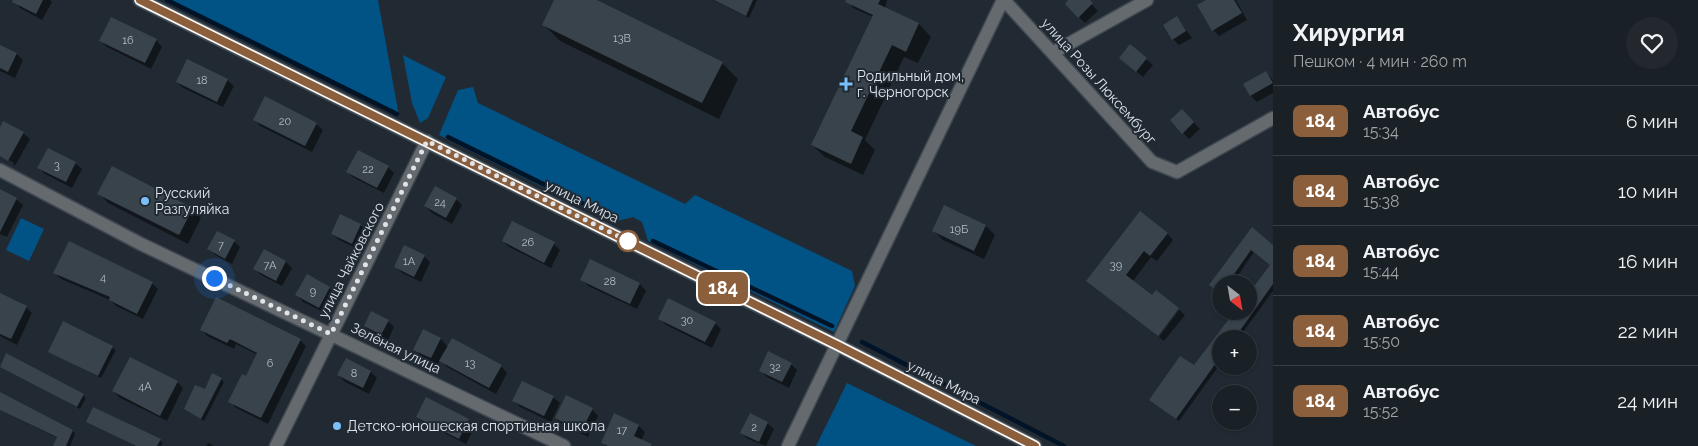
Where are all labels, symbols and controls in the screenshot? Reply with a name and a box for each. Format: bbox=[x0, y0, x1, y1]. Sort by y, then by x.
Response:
street label: улица Розы Люксембург bbox=[1038, 15, 1160, 147]
button: heart bbox=[1626, 17, 1678, 69]
text: Хирургия bbox=[1293, 18, 1405, 47]
house number: 13В bbox=[613, 32, 631, 45]
house number: 16 bbox=[122, 34, 134, 47]
text: Пешком · 4 мин · 260 m bbox=[1293, 52, 1467, 71]
place label: Родильный дом, г. Черногорск bbox=[857, 68, 964, 100]
house number: 18 bbox=[196, 74, 208, 87]
marker: Родильный дом, г. Черногорск bbox=[839, 77, 853, 91]
text: Автобус bbox=[1363, 100, 1440, 122]
text: 184 bbox=[1305, 110, 1336, 131]
text: 6 мин bbox=[1626, 110, 1678, 132]
house number: 20 bbox=[279, 115, 291, 128]
text: 15:34 bbox=[1363, 122, 1399, 141]
house number: 3 bbox=[54, 159, 60, 172]
house number: 22 bbox=[362, 163, 374, 176]
text: Автобус bbox=[1363, 170, 1440, 192]
street label: улица Мира bbox=[543, 176, 621, 226]
text: 184 bbox=[1305, 180, 1336, 201]
text: 10 мин bbox=[1618, 180, 1678, 202]
place label: Русский Разгуляйка bbox=[155, 185, 229, 217]
text: 15:38 bbox=[1363, 192, 1400, 211]
marker: Русский Разгуляйка bbox=[139, 195, 151, 207]
house number: 24 bbox=[434, 196, 446, 209]
street label: улица Чайковского bbox=[315, 199, 387, 321]
house number: 19Б bbox=[950, 223, 968, 236]
unlabelled marker bbox=[617, 230, 639, 252]
house number: 26 bbox=[522, 236, 535, 249]
house number: 7 bbox=[218, 239, 224, 252]
text: Автобус bbox=[1363, 240, 1440, 262]
text: 184 bbox=[1305, 250, 1336, 271]
text: 16 мин bbox=[1618, 250, 1678, 272]
house number: 1А bbox=[403, 255, 416, 268]
house number: 7А bbox=[264, 259, 277, 272]
house number: 39 bbox=[1110, 259, 1122, 272]
text: 15:44 bbox=[1363, 262, 1399, 281]
your location bbox=[202, 266, 227, 291]
house number: 4 bbox=[100, 271, 106, 284]
line badge: 184 bbox=[694, 272, 752, 304]
house number: 28 bbox=[604, 275, 616, 288]
north arrow bbox=[1212, 275, 1258, 320]
map controls bbox=[1212, 275, 1257, 430]
text: 184 bbox=[708, 277, 738, 298]
house number: 9 bbox=[310, 285, 316, 298]
text: Автобус bbox=[1363, 310, 1440, 332]
house number: 30 bbox=[681, 314, 694, 327]
street label: Зелёная улица bbox=[349, 319, 443, 377]
text: 184 bbox=[1305, 320, 1336, 341]
text: 22 мин bbox=[1618, 320, 1678, 342]
button: + bbox=[1212, 330, 1257, 375]
text: 15:50 bbox=[1363, 332, 1400, 351]
house number: 6 bbox=[267, 357, 274, 370]
house number: 13 bbox=[465, 357, 475, 370]
street label: улица Мира bbox=[905, 357, 983, 407]
house number: 32 bbox=[769, 361, 781, 374]
house number: 8 bbox=[351, 367, 357, 380]
house number: 4А bbox=[138, 380, 152, 393]
text: Автобус bbox=[1363, 380, 1440, 402]
button: − bbox=[1212, 385, 1257, 430]
text: 184 bbox=[1305, 390, 1336, 411]
text: 24 мин bbox=[1617, 390, 1678, 412]
text: 15:52 bbox=[1363, 402, 1399, 421]
place label: Детско-юношеская спортивная школа bbox=[347, 418, 605, 434]
marker: Детско-юношеская спортивная школа bbox=[331, 420, 343, 432]
house number: 2 bbox=[751, 421, 757, 434]
house number: 17 bbox=[617, 424, 627, 437]

